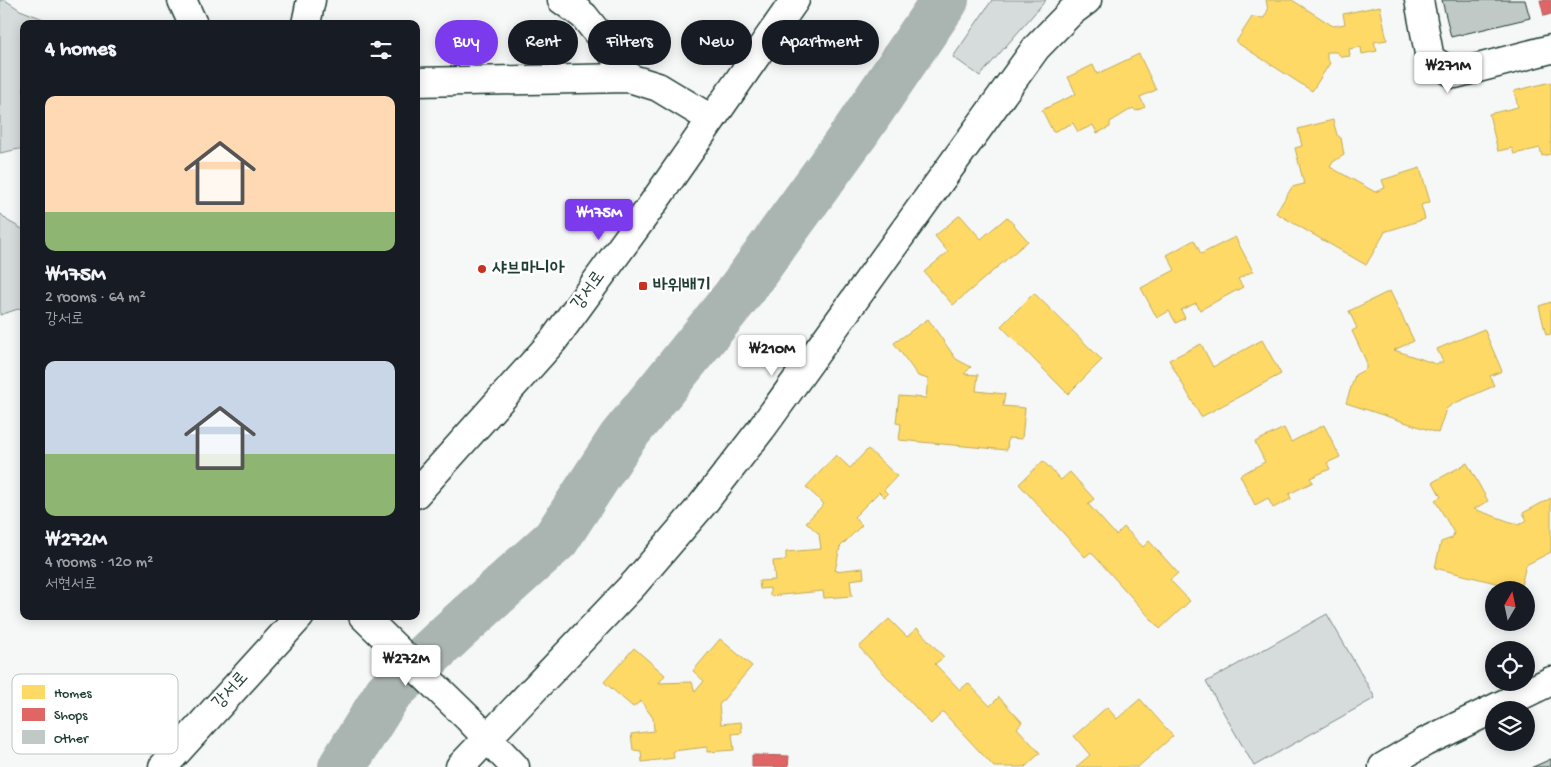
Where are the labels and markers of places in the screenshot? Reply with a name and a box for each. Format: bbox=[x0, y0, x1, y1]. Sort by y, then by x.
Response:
pin: ₩271M bbox=[1413, 52, 1483, 94]
pin: ₩175M bbox=[564, 198, 634, 241]
place label: 샤브마니아 bbox=[492, 259, 565, 280]
marker: 샤브마니아 bbox=[476, 263, 488, 275]
place label: 바위배기 bbox=[653, 276, 711, 297]
marker: 바위배기 bbox=[637, 280, 649, 292]
pin: ₩210M bbox=[737, 334, 807, 377]
pin: ₩272M bbox=[371, 644, 441, 687]

